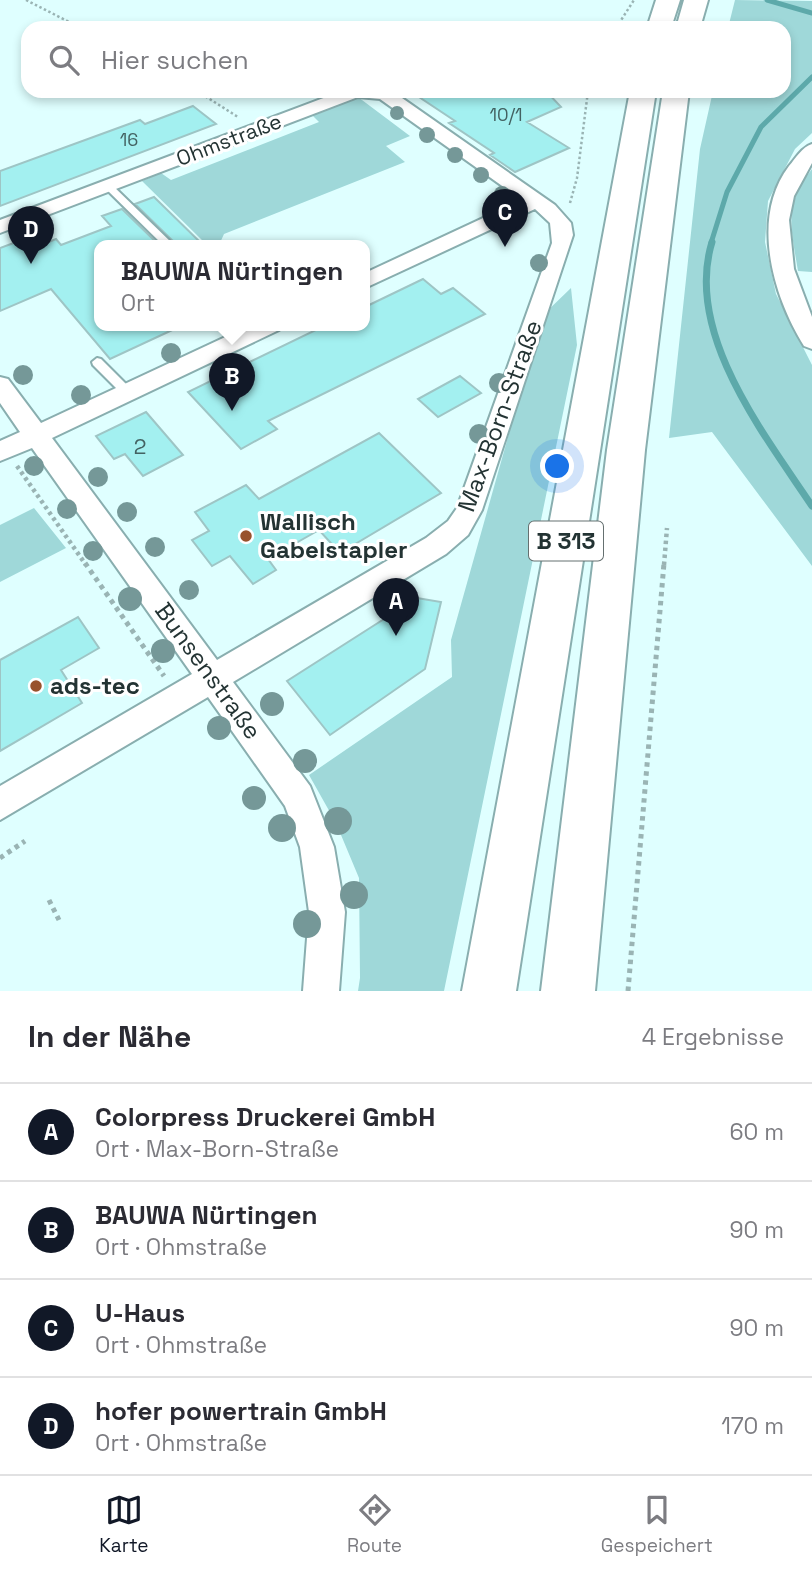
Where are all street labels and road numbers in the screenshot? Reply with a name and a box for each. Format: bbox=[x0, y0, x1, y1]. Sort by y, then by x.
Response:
street label: Ohmstraße bbox=[172, 107, 285, 172]
street label: Max-Born-Straße bbox=[450, 316, 549, 516]
road number: B 313 bbox=[529, 522, 603, 561]
street label: Bunsenstraße bbox=[148, 596, 269, 745]

